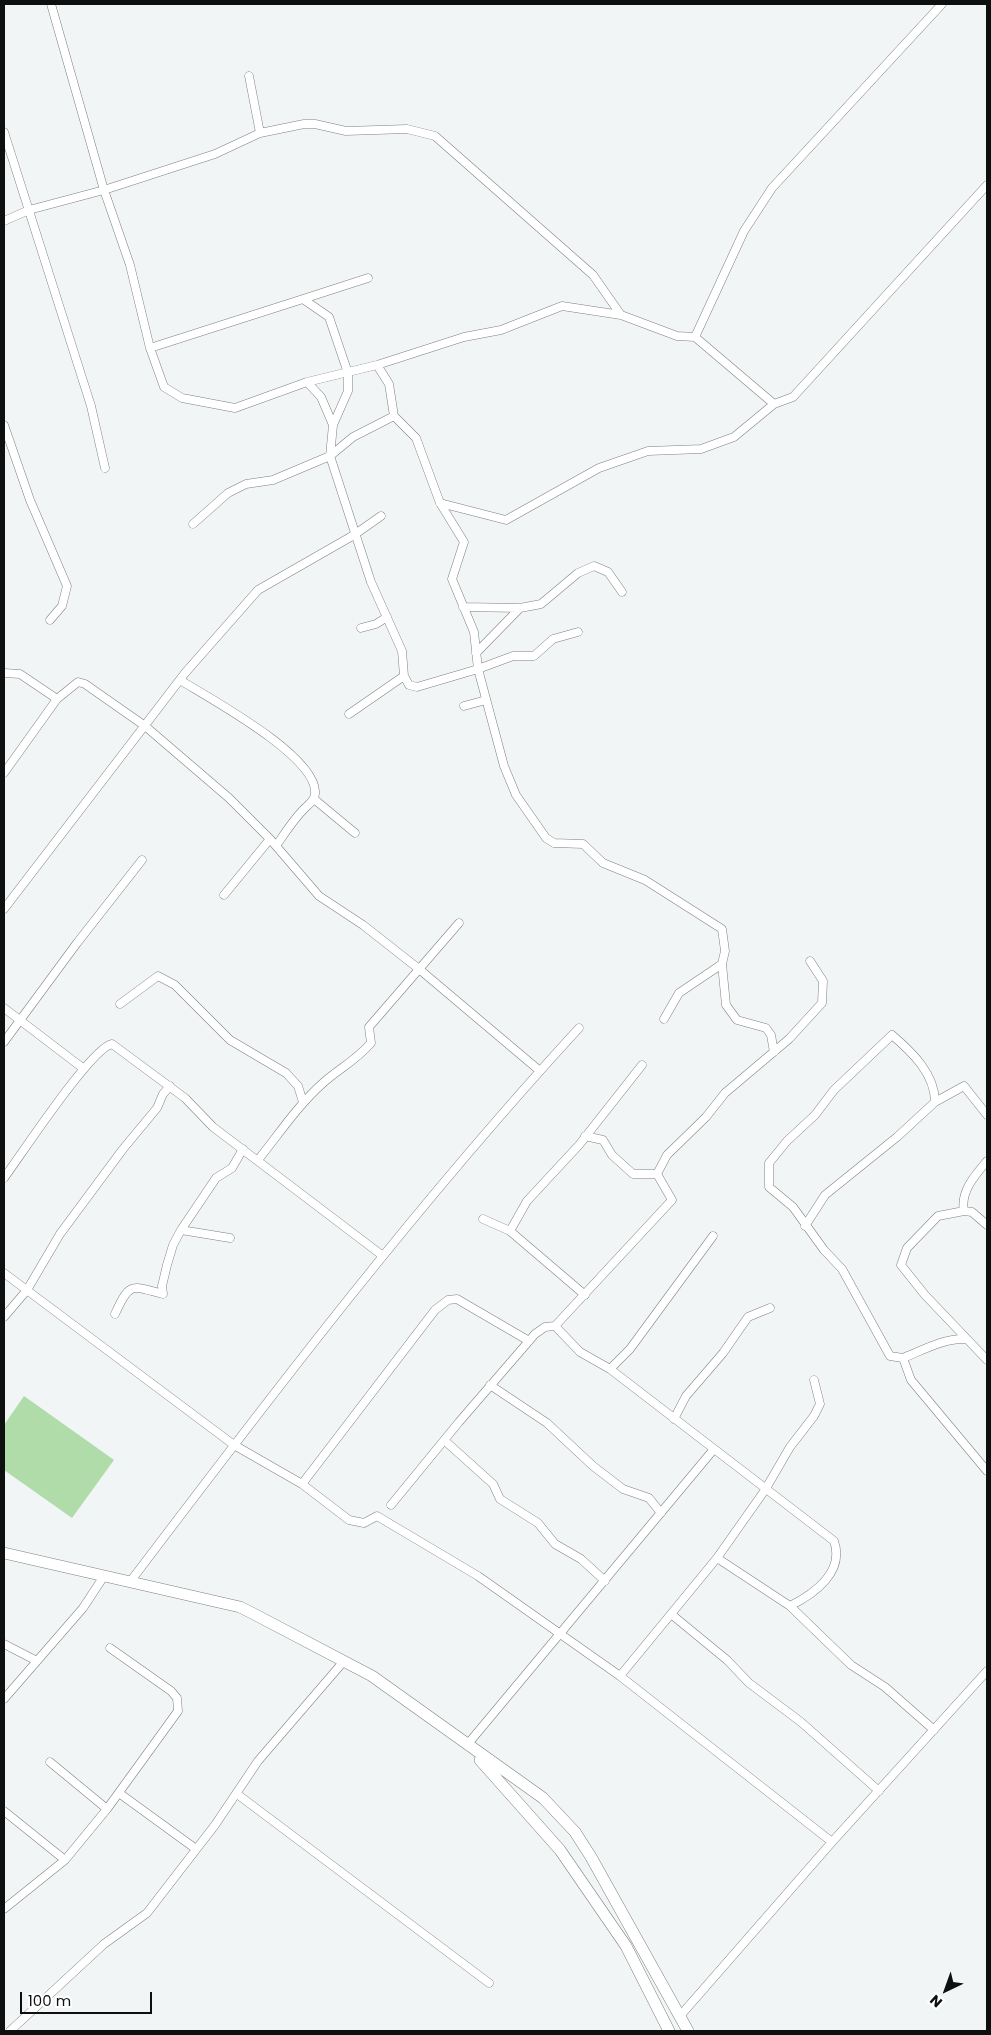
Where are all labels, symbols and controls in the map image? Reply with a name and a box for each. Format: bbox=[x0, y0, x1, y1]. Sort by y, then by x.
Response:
north arrow bbox=[921, 1965, 971, 2015]
scale bar bbox=[22, 1982, 155, 2014]
text: 100 m bbox=[28, 1990, 71, 2011]
text: N bbox=[925, 1990, 947, 2012]

